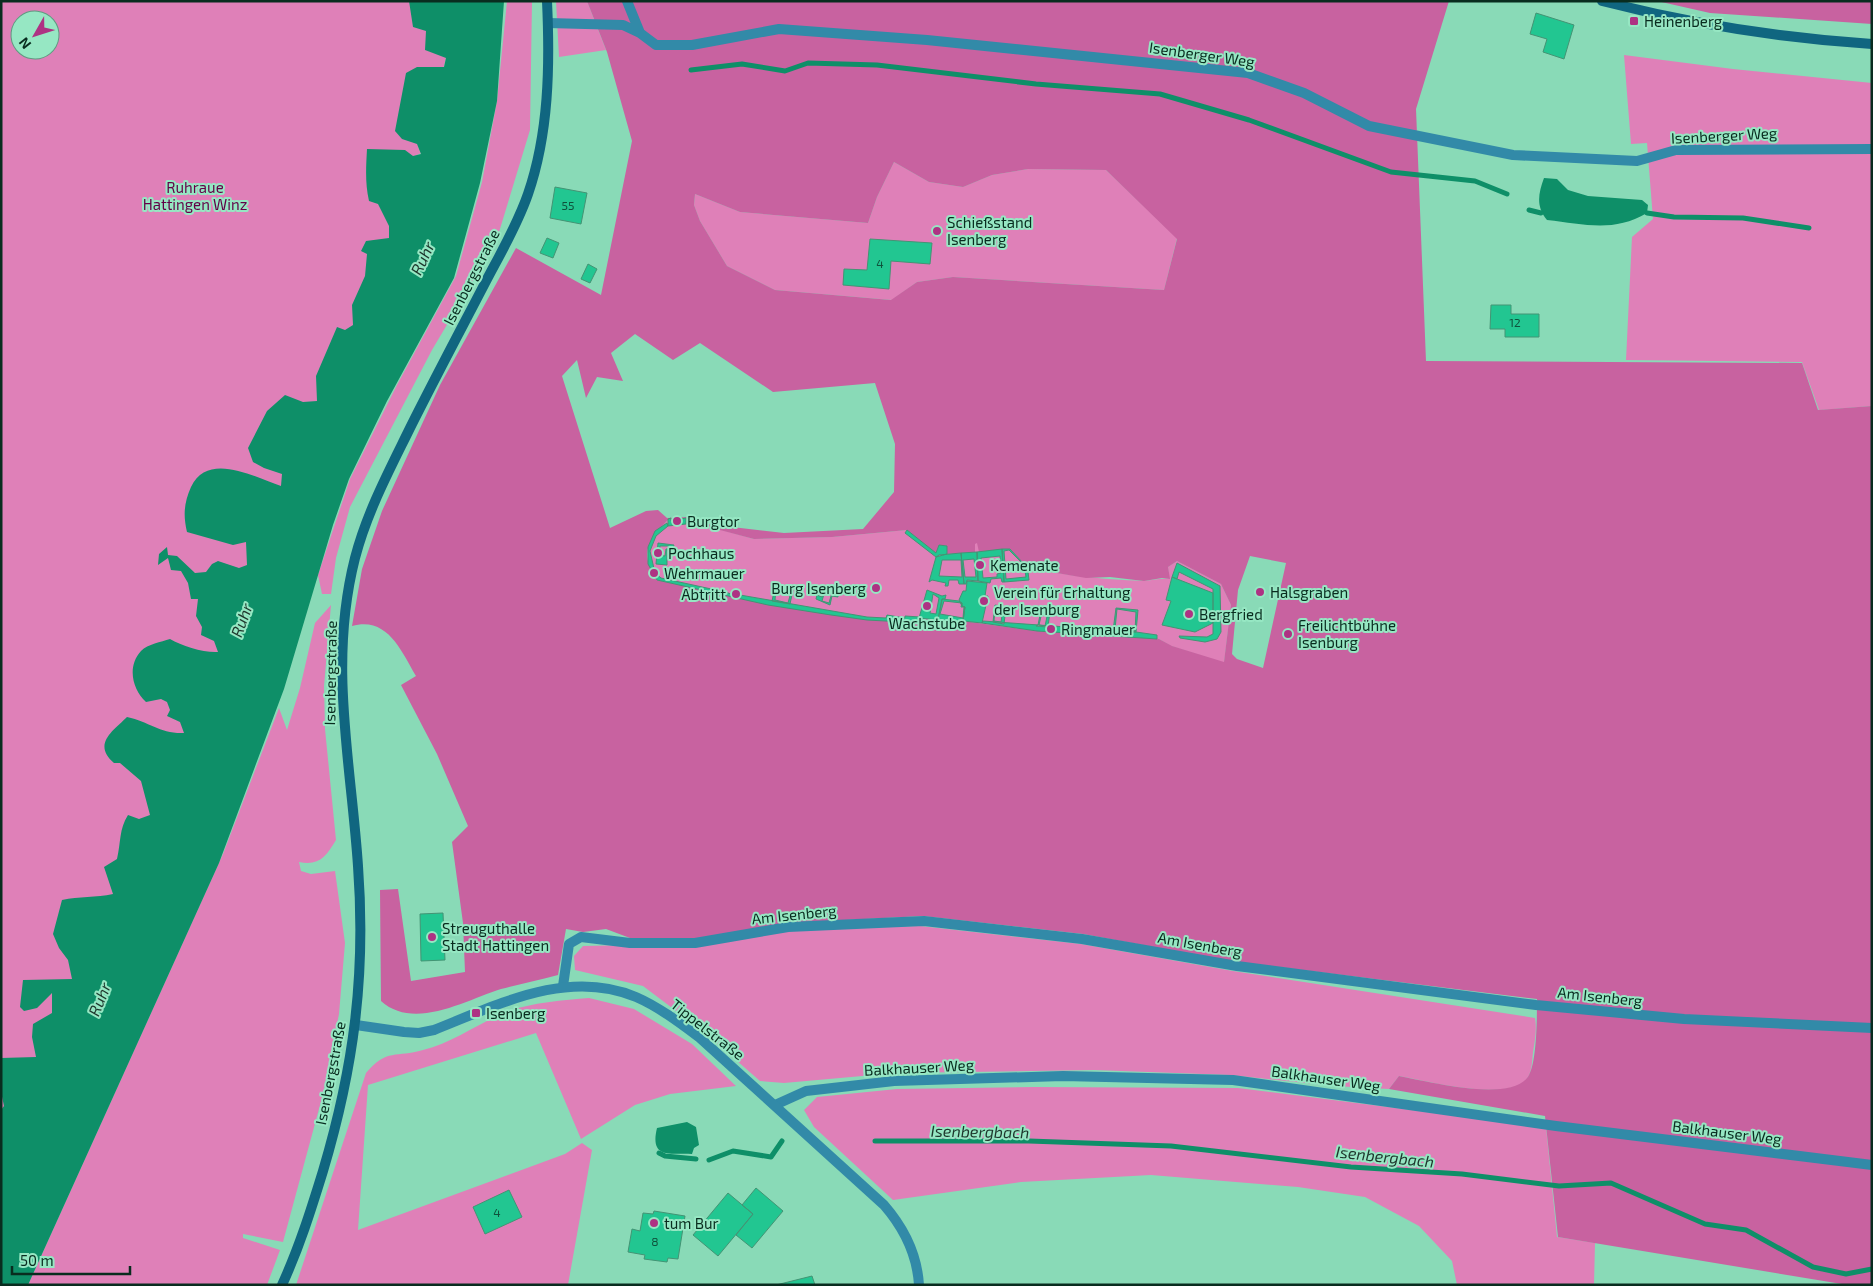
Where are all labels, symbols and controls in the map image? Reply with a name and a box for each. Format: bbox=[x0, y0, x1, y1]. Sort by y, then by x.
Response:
north arrow bbox=[10, 10, 60, 60]
place label: Heinenberg bbox=[1644, 12, 1723, 30]
marker: Heinenberg bbox=[1628, 15, 1640, 27]
text: N bbox=[15, 34, 34, 53]
street label: Isenberger Weg bbox=[1148, 38, 1257, 70]
street label: Isenberger Weg bbox=[1670, 123, 1778, 147]
park label: Ruhraue Hattingen Winz bbox=[143, 178, 247, 213]
house number: 55 bbox=[562, 198, 574, 212]
place label: Schießstand Isenberg bbox=[947, 213, 1032, 248]
marker: Schießstand Isenberg bbox=[931, 225, 943, 237]
street label: Isenbergstraße bbox=[439, 226, 503, 328]
water label: Ruhr bbox=[406, 238, 438, 278]
house number: 4 bbox=[876, 256, 884, 270]
house number: 12 bbox=[1509, 315, 1521, 329]
place label: Burgtor bbox=[687, 512, 739, 530]
marker: Burgtor bbox=[671, 515, 683, 527]
place label: Pochhaus bbox=[668, 544, 734, 562]
marker: Pochhaus bbox=[652, 547, 664, 559]
place label: Kemenate bbox=[990, 556, 1059, 574]
marker: Kemenate bbox=[974, 559, 986, 571]
place label: Wehrmauer bbox=[664, 564, 745, 582]
marker: Wehrmauer bbox=[648, 567, 660, 579]
place label: Burg Isenberg bbox=[771, 579, 867, 597]
marker: Burg Isenberg bbox=[870, 582, 882, 594]
place label: Verein für Erhaltung der Isenburg bbox=[994, 583, 1131, 618]
place label: Halsgraben bbox=[1270, 583, 1348, 601]
place label: Abtritt bbox=[681, 585, 726, 603]
marker: Halsgraben bbox=[1254, 586, 1266, 598]
marker: Abtritt bbox=[730, 588, 742, 600]
marker: Verein für Erhaltung der Isenburg bbox=[978, 595, 990, 607]
water label: Ruhr bbox=[226, 600, 256, 639]
marker: Wachstube bbox=[921, 600, 933, 612]
place label: Bergfried bbox=[1199, 605, 1263, 623]
marker: Bergfried bbox=[1183, 608, 1195, 620]
place label: Wachstube bbox=[889, 614, 965, 632]
place label: Freilichtbühne Isenburg bbox=[1298, 616, 1396, 651]
street label: Isenbergstraße bbox=[320, 620, 340, 726]
place label: Ringmauer bbox=[1061, 620, 1135, 638]
marker: Ringmauer bbox=[1045, 623, 1057, 635]
marker: Freilichtbühne Isenburg bbox=[1282, 628, 1294, 640]
street label: Am Isenberg bbox=[751, 901, 838, 927]
place label: Streuguthalle Stadt Hattingen bbox=[442, 919, 549, 954]
street label: Am Isenberg bbox=[1157, 928, 1244, 960]
marker: Streuguthalle Stadt Hattingen bbox=[426, 931, 438, 943]
water label: Ruhr bbox=[84, 979, 115, 1019]
street label: Am Isenberg bbox=[1557, 983, 1644, 1009]
street label: Tippelstraße bbox=[668, 995, 748, 1063]
place label: Isenberg bbox=[486, 1004, 546, 1022]
marker: Isenberg bbox=[470, 1007, 482, 1019]
street label: Isenbergstraße bbox=[311, 1020, 349, 1126]
street label: Balkhauser Weg bbox=[864, 1055, 975, 1079]
street label: Balkhauser Weg bbox=[1270, 1061, 1382, 1095]
street label: Balkhauser Weg bbox=[1671, 1116, 1783, 1148]
water label: Isenbergbach bbox=[931, 1121, 1029, 1141]
water label: Isenbergbach bbox=[1335, 1141, 1435, 1171]
house number: 4 bbox=[493, 1205, 501, 1219]
place label: tum Bur bbox=[664, 1214, 719, 1232]
marker: tum Bur bbox=[648, 1217, 660, 1229]
house number: 8 bbox=[651, 1234, 659, 1248]
scale bar bbox=[12, 1244, 130, 1276]
text: 50 m bbox=[20, 1251, 54, 1269]

